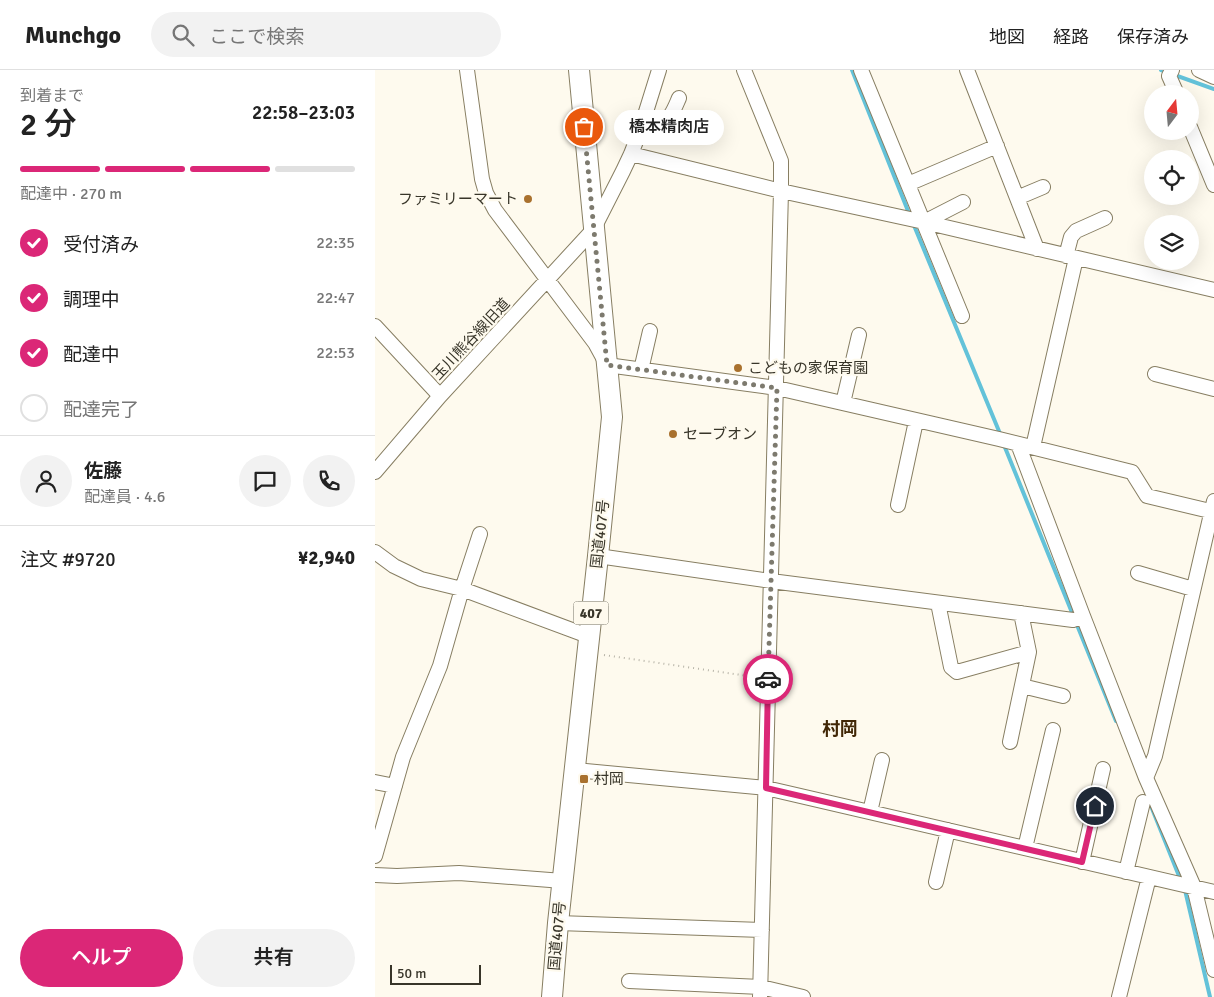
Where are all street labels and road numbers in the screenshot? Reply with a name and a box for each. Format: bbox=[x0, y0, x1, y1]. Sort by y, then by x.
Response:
street label: 玉川熊谷線旧道 bbox=[429, 294, 513, 384]
street label: 国道407号 bbox=[587, 499, 613, 569]
road number: 407 bbox=[573, 602, 609, 624]
street label: 国道407号 bbox=[545, 901, 569, 971]

